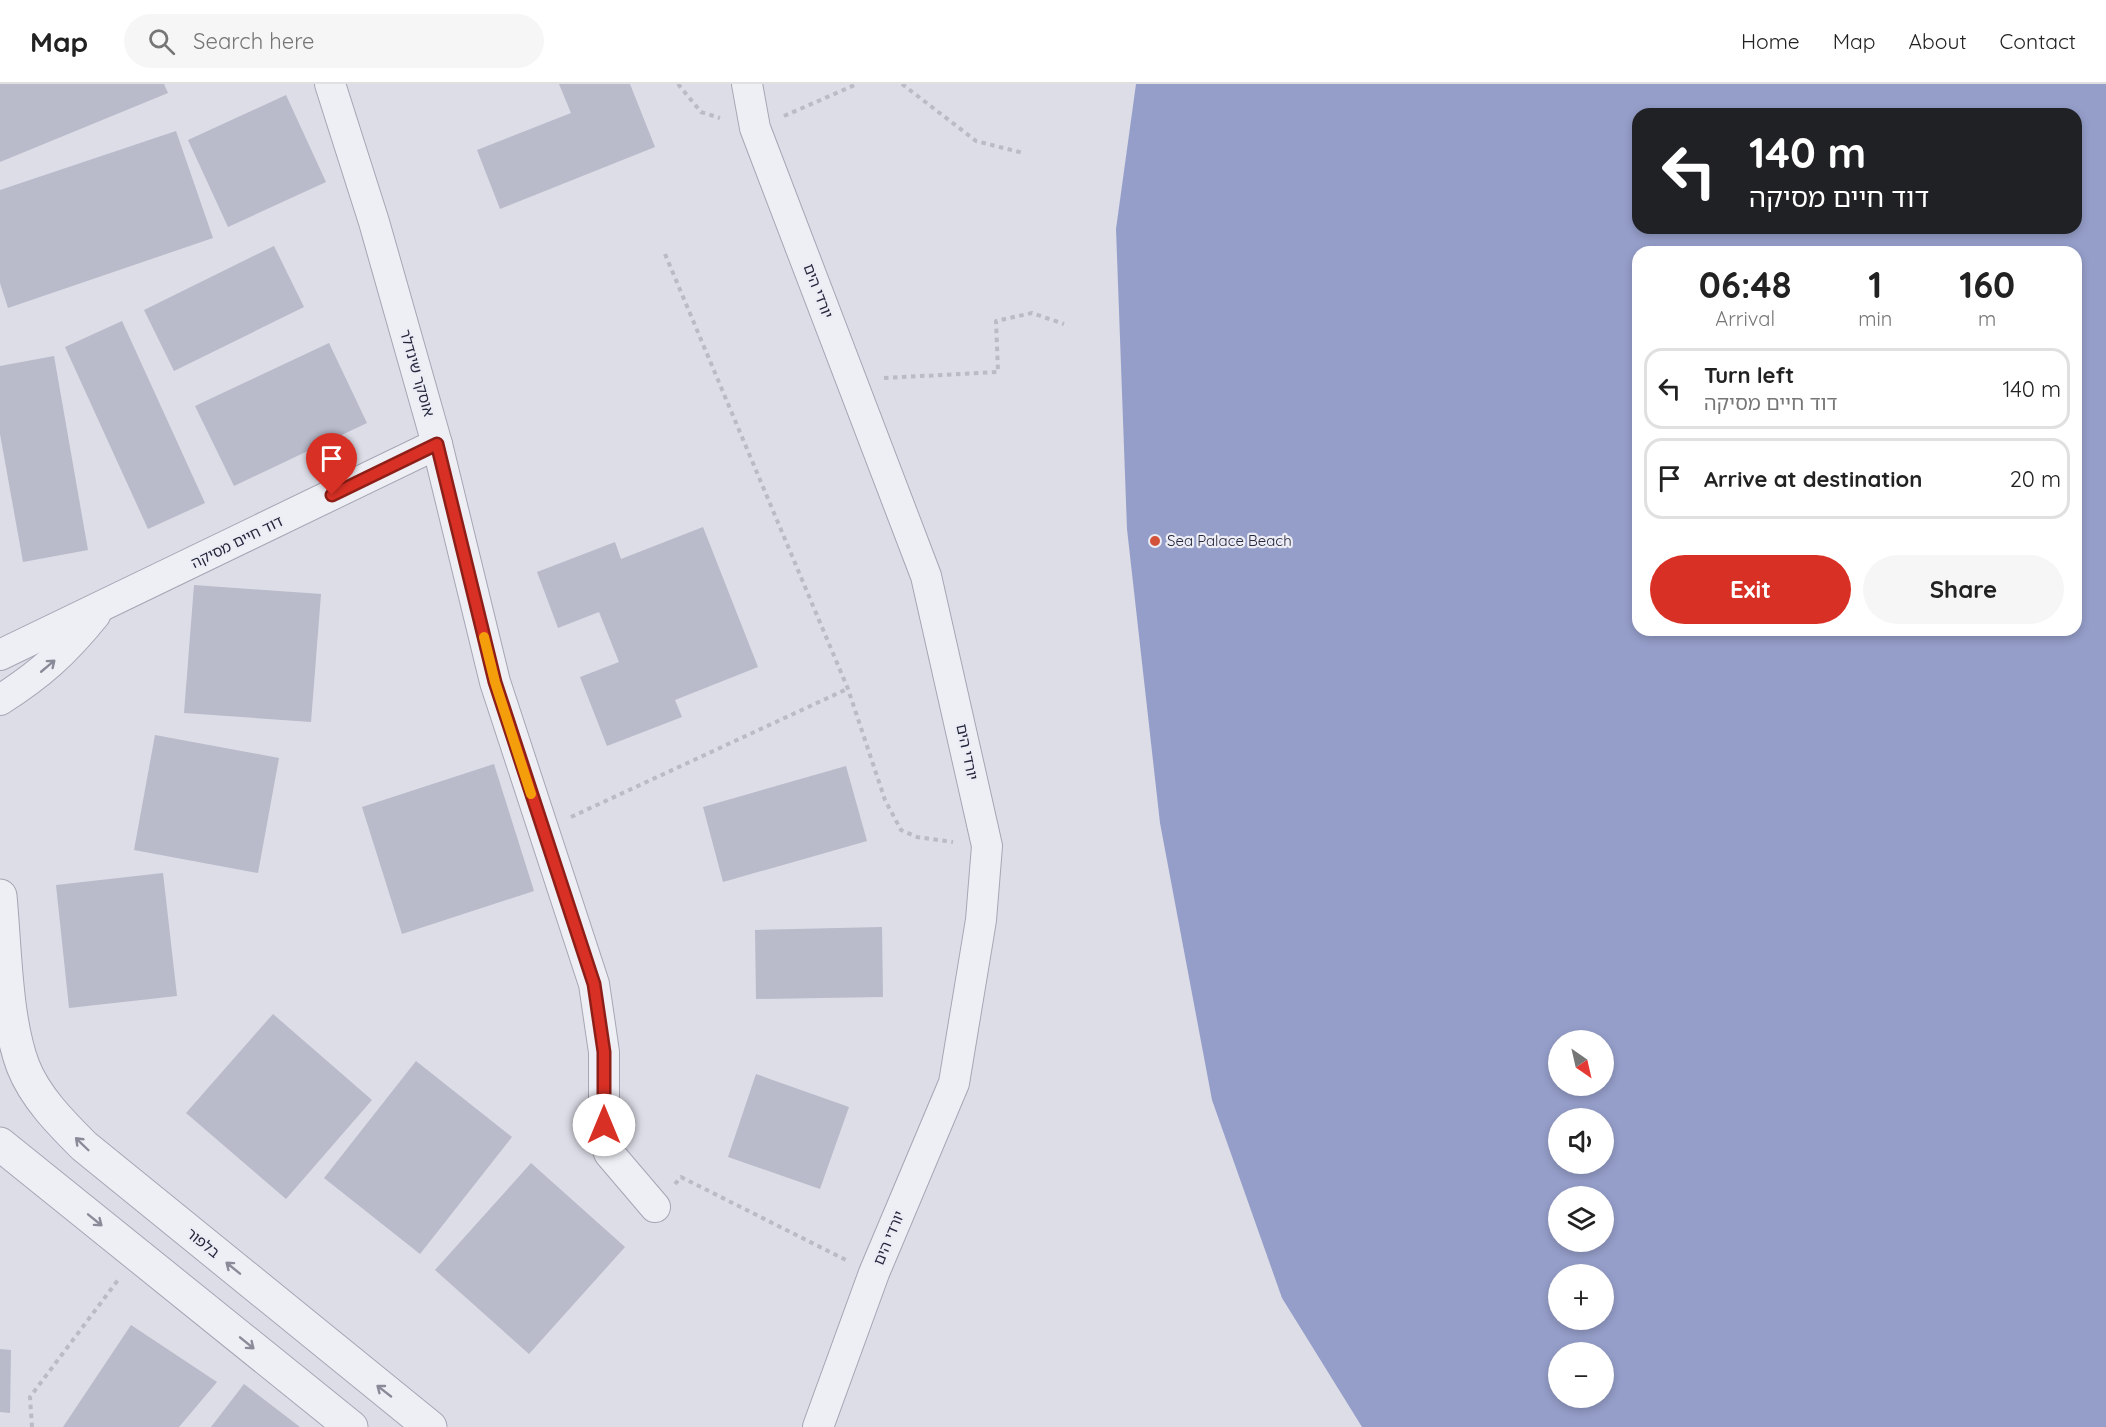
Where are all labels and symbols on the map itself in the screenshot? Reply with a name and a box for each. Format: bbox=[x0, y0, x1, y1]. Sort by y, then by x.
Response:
street label: יורדי הים bbox=[799, 261, 838, 321]
street label: אוסקר שינדלר bbox=[396, 327, 439, 419]
pin bbox=[306, 433, 357, 495]
street label: דוד חיים מסיקה bbox=[188, 511, 286, 572]
place label: Sea Palace Beach bbox=[1167, 531, 1292, 550]
marker: Sea Palace Beach bbox=[1148, 534, 1162, 548]
one-way arrow bbox=[40, 660, 56, 673]
street label: יורדי הים bbox=[952, 722, 983, 782]
north arrow bbox=[1548, 1030, 1614, 1096]
position arrow bbox=[572, 1093, 636, 1157]
one-way arrow bbox=[75, 1137, 90, 1151]
street label: יורדי הים bbox=[869, 1208, 908, 1268]
one-way arrow bbox=[87, 1214, 103, 1227]
street label: בלפור bbox=[183, 1223, 224, 1262]
one-way arrow bbox=[225, 1261, 241, 1274]
one-way arrow bbox=[238, 1336, 254, 1349]
one-way arrow bbox=[377, 1384, 393, 1397]

